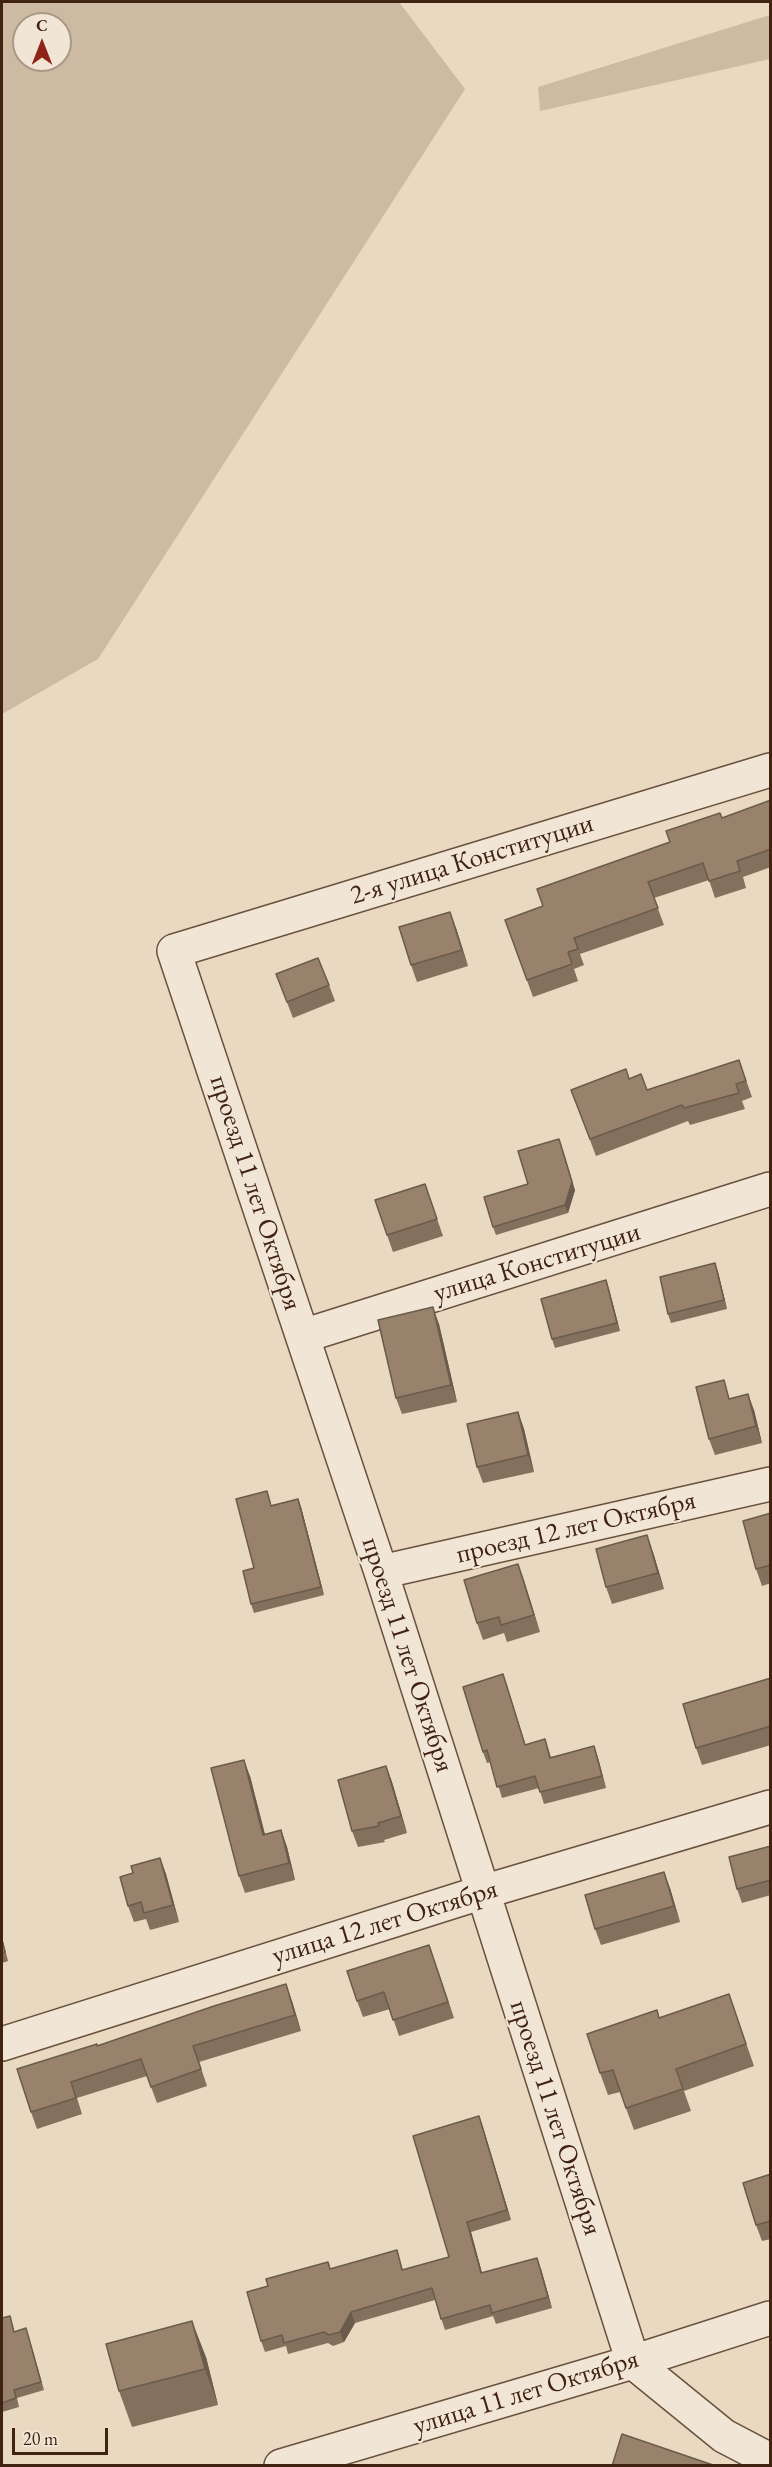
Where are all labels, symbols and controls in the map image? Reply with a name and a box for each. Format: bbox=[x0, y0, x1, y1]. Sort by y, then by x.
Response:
north arrow bbox=[12, 12, 72, 72]
text: С bbox=[36, 15, 48, 36]
street label: 2-я улица Конституции bbox=[346, 808, 598, 912]
street label: проезд 11 лет Октября bbox=[202, 1072, 308, 1314]
street label: улица Конституции bbox=[430, 1216, 644, 1310]
street label: проезд 12 лет Октября bbox=[453, 1485, 699, 1571]
street label: проезд 11 лет Октября bbox=[354, 1534, 460, 1776]
street label: улица 12 лет Октября bbox=[268, 1873, 502, 1973]
street label: проезд 11 лет Октября bbox=[502, 1997, 608, 2239]
street label: улица 11 лет Октября bbox=[409, 2343, 643, 2443]
scale bar bbox=[15, 2416, 111, 2454]
text: 20 m bbox=[23, 2427, 58, 2450]

